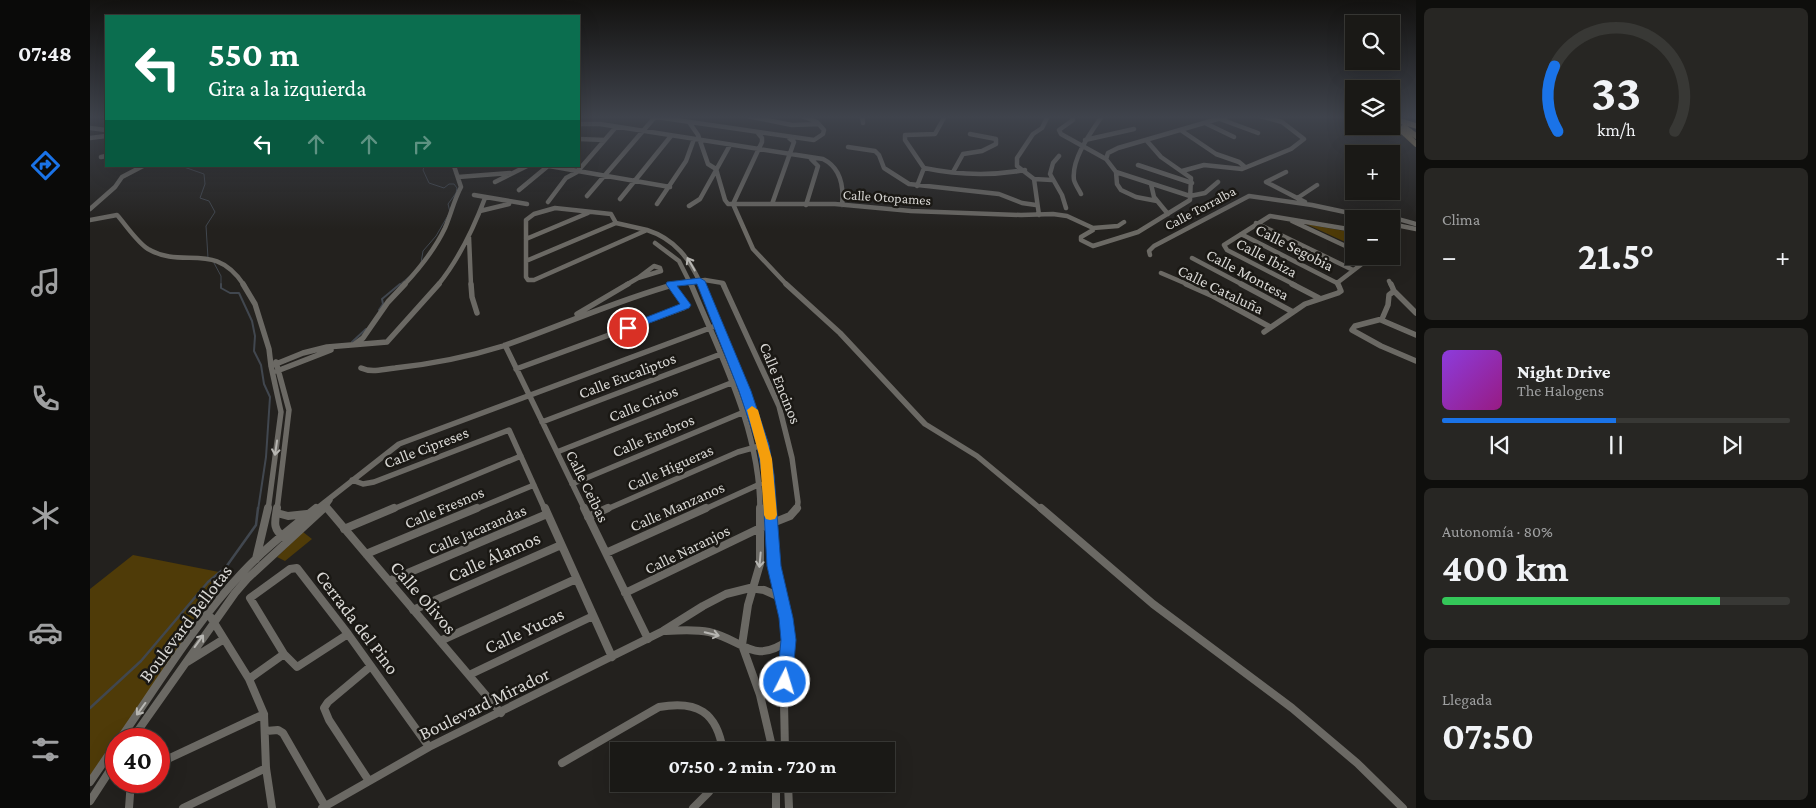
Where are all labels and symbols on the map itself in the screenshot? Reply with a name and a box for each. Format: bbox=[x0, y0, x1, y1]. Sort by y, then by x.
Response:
street label: Calle Torralba bbox=[1162, 182, 1239, 233]
street label: Calle Otopames bbox=[842, 186, 932, 208]
street label: Calle Segobia bbox=[1253, 221, 1337, 276]
street label: Calle Ibiza bbox=[1233, 234, 1301, 281]
street label: Calle Montesa bbox=[1204, 246, 1292, 304]
one-way arrow bbox=[686, 257, 696, 272]
street label: Calle Cataluña bbox=[1175, 261, 1267, 318]
pin bbox=[607, 307, 649, 349]
street label: Calle Encinos bbox=[757, 340, 805, 426]
street label: Calle Eucaliptos bbox=[576, 349, 678, 403]
street label: Calle Cirios bbox=[606, 382, 680, 425]
street label: Calle Enebros bbox=[610, 411, 697, 460]
street label: Calle Cipreses bbox=[382, 424, 471, 472]
one-way arrow bbox=[271, 440, 281, 456]
street label: Calle Higueras bbox=[625, 441, 716, 495]
street label: Calle Ceibas bbox=[563, 448, 612, 525]
street label: Calle Manzanos bbox=[627, 478, 727, 535]
street label: Calle Fresnos bbox=[402, 483, 486, 532]
street label: Calle Jacarandas bbox=[426, 501, 529, 559]
street label: Calle Naranjos bbox=[642, 522, 733, 578]
street label: Calle Álamos bbox=[445, 527, 543, 586]
one-way arrow bbox=[756, 552, 765, 568]
street label: Calle Olivos bbox=[386, 556, 461, 638]
street label: Boulevard Bellotas bbox=[135, 561, 236, 686]
street label: Cerrada del Pino bbox=[312, 566, 404, 678]
street label: Calle Yucas bbox=[481, 603, 567, 658]
one-way arrow bbox=[703, 630, 719, 639]
one-way arrow bbox=[194, 635, 205, 648]
position arrow bbox=[758, 655, 810, 707]
street label: Boulevard Mirador bbox=[416, 663, 553, 744]
one-way arrow bbox=[136, 702, 146, 716]
speed limit sign: 40 bbox=[105, 728, 170, 793]

